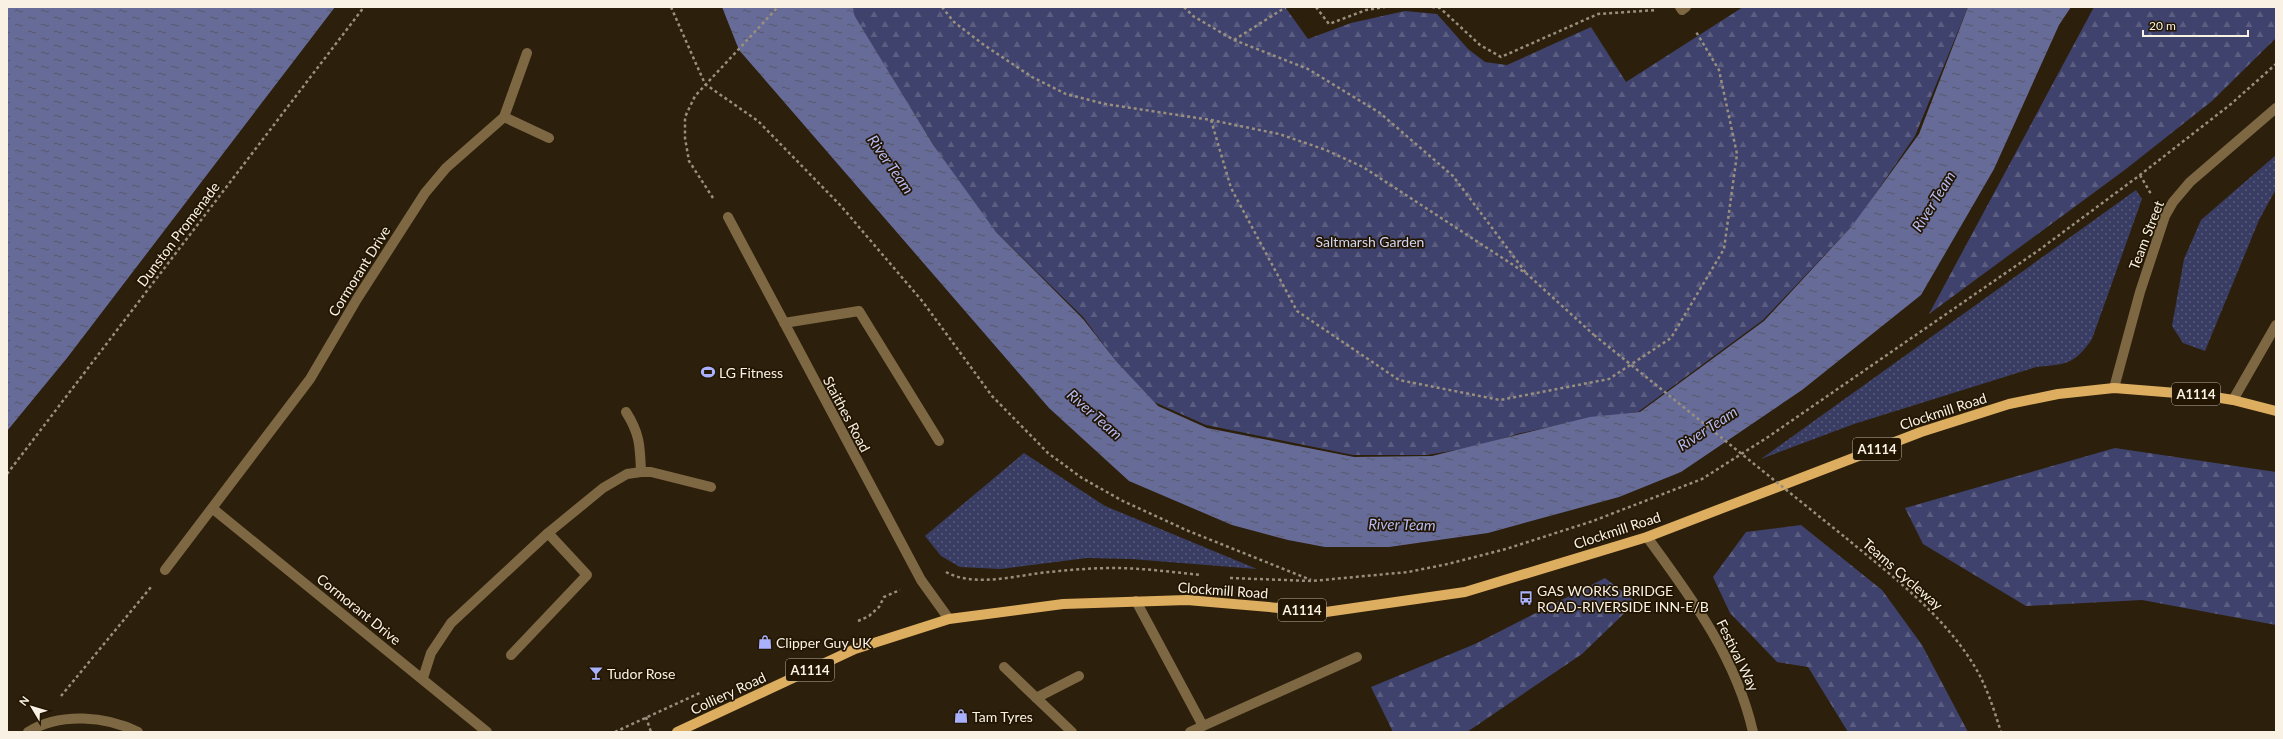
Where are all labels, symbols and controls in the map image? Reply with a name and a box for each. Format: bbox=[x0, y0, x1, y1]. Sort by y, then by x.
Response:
scale bar bbox=[2143, 12, 2248, 38]
text: 20 m bbox=[2149, 18, 2176, 33]
water label: River Team bbox=[864, 131, 918, 197]
water label: River Team bbox=[1908, 167, 1959, 234]
street label: Dunston Promenade bbox=[133, 178, 223, 290]
street label: Team Street bbox=[2125, 198, 2167, 272]
street label: Cormorant Drive bbox=[324, 223, 394, 319]
park label: Saltmarsh Garden bbox=[1316, 233, 1424, 250]
sports icon: LG Fitness bbox=[700, 364, 716, 380]
place label: LG Fitness bbox=[719, 364, 783, 381]
street label: Staithes Road bbox=[820, 373, 874, 455]
road number: A1114 bbox=[2172, 383, 2220, 405]
water label: River Team bbox=[1064, 385, 1126, 443]
street label: Clockmill Road bbox=[1897, 389, 1989, 433]
water label: River Team bbox=[1674, 402, 1740, 454]
road number: A1114 bbox=[1853, 438, 1901, 460]
street label: Clockmill Road bbox=[1571, 508, 1663, 552]
water label: River Team bbox=[1368, 514, 1436, 534]
street label: Teams Cycleway bbox=[1860, 535, 1947, 614]
street label: Cormorant Drive bbox=[313, 570, 405, 648]
street label: Clockmill Road bbox=[1177, 578, 1269, 602]
place label: GAS WORKS BRIDGE ROAD-RIVERSIDE INN-E/B bbox=[1537, 582, 1709, 615]
bus stop icon: GAS WORKS BRIDGE ROAD-RIVERSIDE INN-E/B bbox=[1518, 590, 1534, 606]
road number: A1114 bbox=[1278, 599, 1326, 621]
street label: Festival Way bbox=[1713, 616, 1763, 694]
shop icon: Clipper Guy UK bbox=[757, 634, 773, 650]
place label: Clipper Guy UK bbox=[776, 634, 872, 651]
road number: A1114 bbox=[786, 659, 834, 681]
bar icon: Tudor Rose bbox=[588, 665, 604, 681]
place label: Tudor Rose bbox=[607, 665, 675, 682]
street label: Colliery Road bbox=[688, 668, 768, 718]
north arrow bbox=[12, 687, 52, 727]
text: N bbox=[16, 693, 31, 708]
shop icon: Tam Tyres bbox=[953, 708, 969, 724]
place label: Tam Tyres bbox=[972, 708, 1033, 725]

